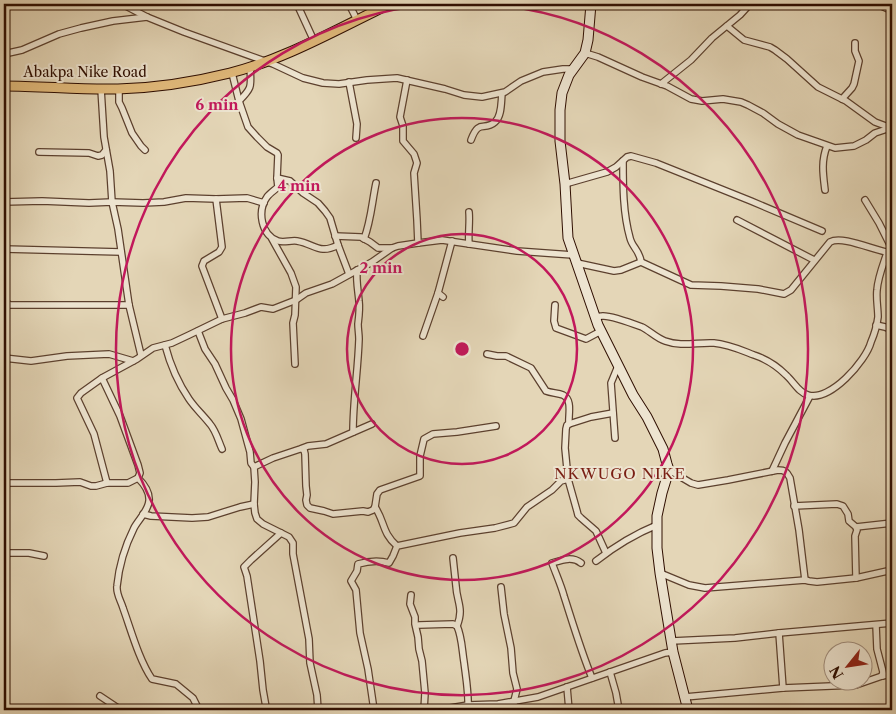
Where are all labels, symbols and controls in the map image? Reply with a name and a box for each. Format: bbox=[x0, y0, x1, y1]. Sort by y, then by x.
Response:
street label: Abakpa Nike Road bbox=[22, 63, 147, 81]
text: 6 min bbox=[195, 95, 239, 114]
text: 4 min bbox=[277, 176, 321, 195]
text: 2 min bbox=[359, 258, 403, 277]
centre of rings bbox=[453, 340, 471, 358]
district label: NKWUGO NIKE bbox=[554, 464, 686, 483]
north arrow bbox=[824, 642, 874, 692]
text: N bbox=[826, 663, 848, 682]

